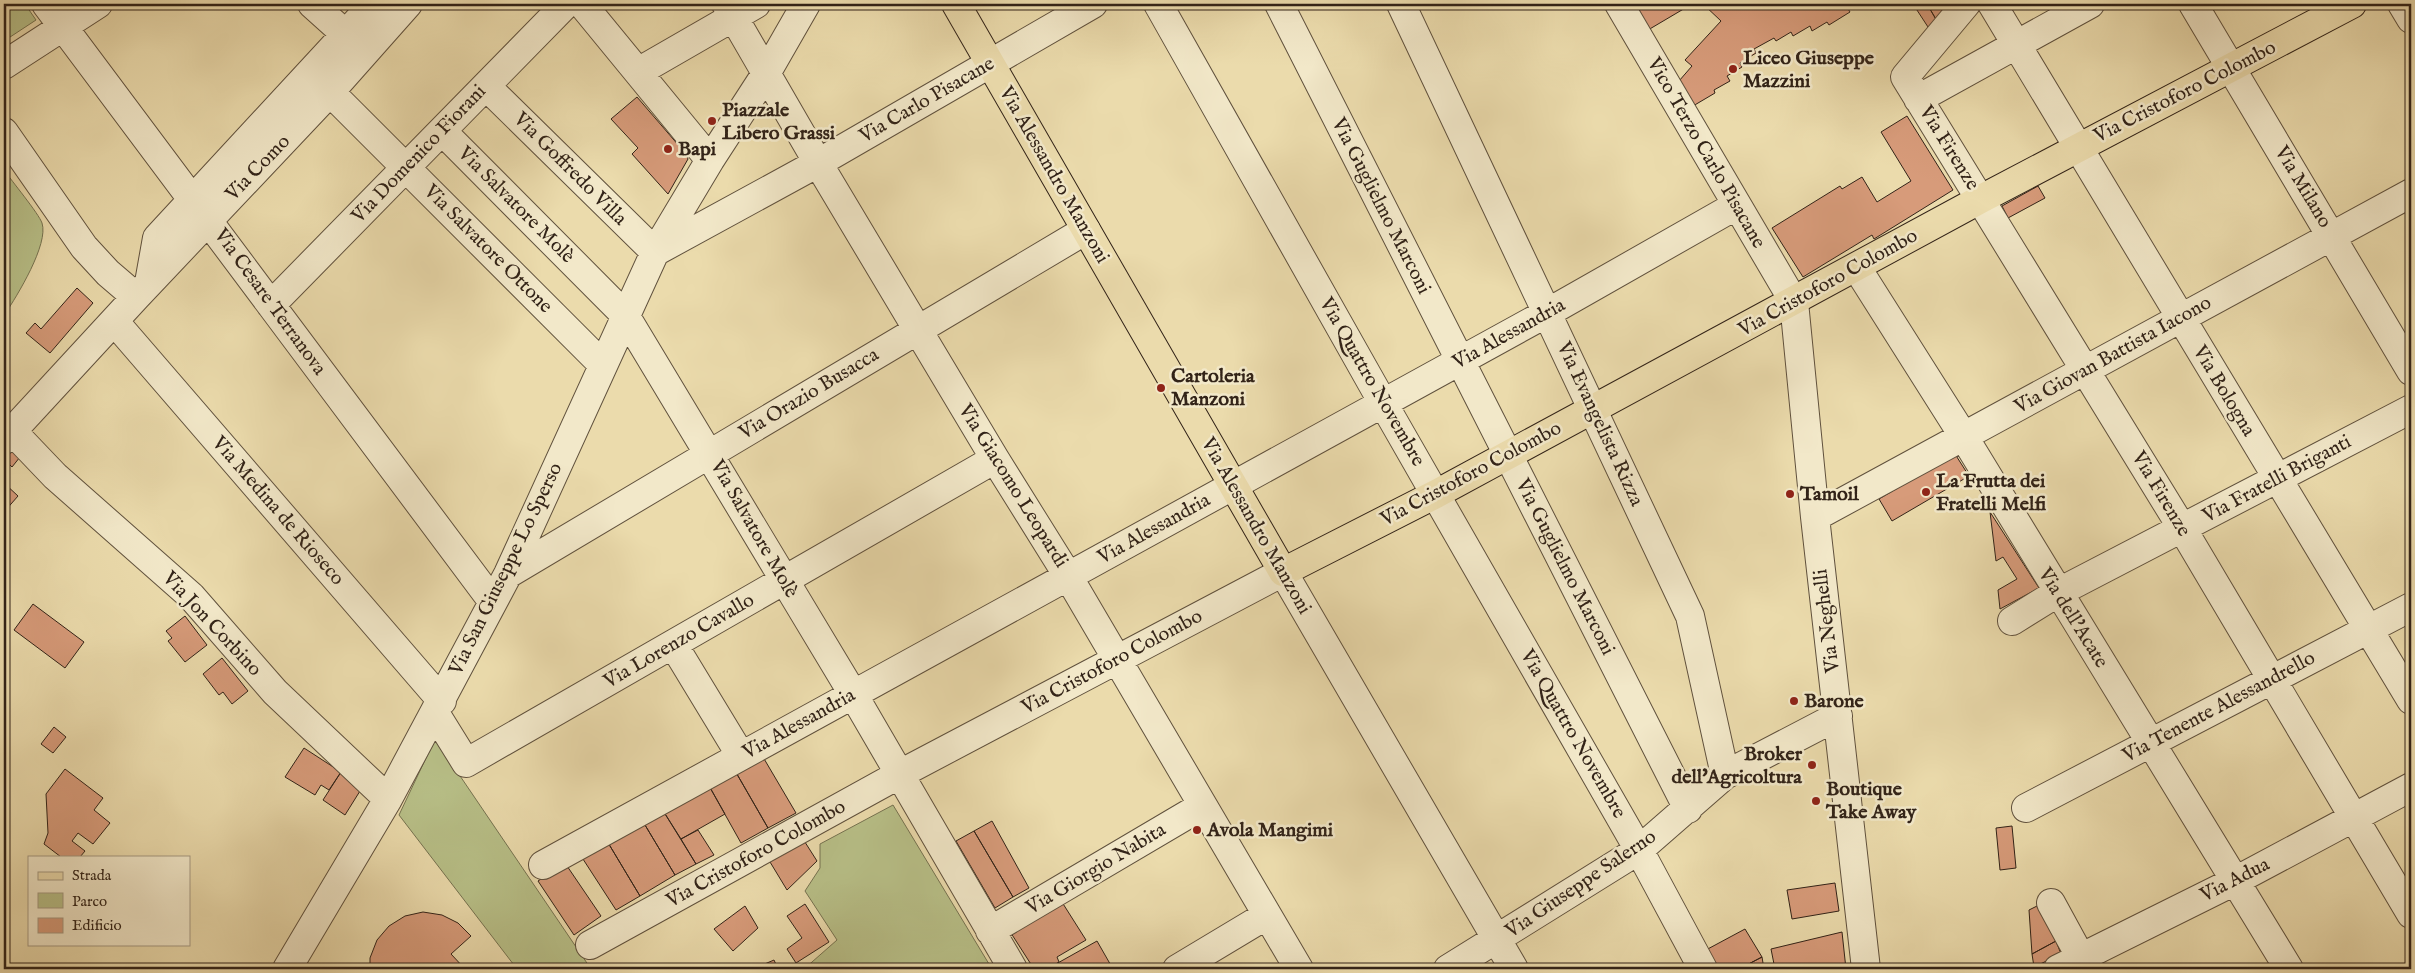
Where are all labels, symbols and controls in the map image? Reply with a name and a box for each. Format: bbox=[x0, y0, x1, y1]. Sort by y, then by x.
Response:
street label: Via Cristoforo Colombo bbox=[2089, 35, 2281, 149]
place label: Liceo Giuseppe Mazzini bbox=[1743, 46, 1875, 94]
street label: Via Carlo Pisacane bbox=[854, 51, 999, 149]
street label: Vico Terzo Carlo Pisacane bbox=[1641, 52, 1771, 253]
marker: Liceo Giuseppe Mazzini bbox=[1727, 63, 1739, 75]
street label: Via Domenico Fiorani bbox=[346, 79, 492, 229]
street label: Via Alessandro Manzoni bbox=[993, 81, 1115, 268]
place label: Piazzale Libero Grassi bbox=[722, 98, 836, 146]
street label: Via Firenze bbox=[1913, 100, 1985, 195]
street label: Via Goffredo Villa bbox=[507, 106, 632, 231]
street label: Via Guglielmo Marconi bbox=[1325, 113, 1436, 298]
marker: Piazzale Libero Grassi bbox=[706, 115, 718, 127]
street label: Via Como bbox=[220, 129, 296, 207]
place label: Bapi bbox=[678, 137, 717, 162]
street label: Via Salvatore Molè bbox=[452, 141, 580, 269]
street label: Via Milano bbox=[2268, 141, 2337, 233]
marker: Bapi bbox=[662, 143, 674, 155]
street label: Via Salvatore Ottone bbox=[418, 179, 558, 319]
street label: Via Cesare Terranova bbox=[208, 223, 332, 381]
street label: Via Cristoforo Colombo bbox=[1733, 223, 1922, 343]
street label: Via Giovan Battista Iacono bbox=[2009, 290, 2216, 420]
street label: Via Quattro Novembre bbox=[1313, 292, 1431, 471]
street label: Via Alessandria bbox=[1447, 293, 1570, 376]
street label: Via Evangelista Rizza bbox=[1551, 337, 1649, 511]
street label: Via Bologna bbox=[2187, 340, 2261, 441]
street label: Via Orazio Busacca bbox=[734, 342, 884, 446]
place label: Cartoleria Manzoni bbox=[1171, 364, 1255, 412]
marker: Cartoleria Manzoni bbox=[1155, 382, 1167, 394]
street label: Via Giacomo Leopardi bbox=[952, 399, 1074, 573]
street label: Via Cristoforo Colombo bbox=[1375, 416, 1566, 533]
street label: Via Fratelli Briganti bbox=[2197, 429, 2356, 529]
street label: Via Medina de Rioseco bbox=[206, 430, 350, 591]
street label: Via Alessandro Manzoni bbox=[1195, 432, 1317, 619]
street label: Via Firenze bbox=[2125, 446, 2196, 541]
street label: Via Salvatore Molè bbox=[704, 455, 804, 602]
street label: Via San Giuseppe Lo Sperso bbox=[443, 458, 568, 680]
place label: La Frutta dei Fratelli Melfi bbox=[1936, 469, 2046, 517]
street label: Via Guglielmo Marconi bbox=[1509, 474, 1620, 659]
place label: Tamoil bbox=[1799, 482, 1859, 507]
marker: La Frutta dei Fratelli Melfi bbox=[1920, 486, 1932, 498]
street label: Via Alessandria bbox=[1092, 488, 1215, 571]
marker: Tamoil bbox=[1784, 488, 1796, 500]
street label: Via dell'Acate bbox=[2032, 562, 2114, 673]
street label: Via Jon Corbino bbox=[156, 566, 267, 682]
street label: Via Neghelli bbox=[1808, 568, 1846, 675]
street label: Via Lorenzo Cavallo bbox=[598, 588, 759, 695]
street label: Via Cristoforo Colombo bbox=[1016, 604, 1207, 721]
street label: Via Quattro Novembre bbox=[1514, 644, 1632, 823]
street label: Via Tenente Alessandrello bbox=[2118, 646, 2320, 769]
street label: Via Alessandria bbox=[737, 683, 860, 766]
place label: Barone bbox=[1804, 689, 1865, 714]
marker: Barone bbox=[1788, 695, 1800, 707]
place label: Broker dell'Agricoltura bbox=[1672, 742, 1803, 790]
marker: Broker dell'Agricoltura bbox=[1806, 759, 1818, 771]
place label: Boutique Take Away bbox=[1825, 777, 1917, 825]
street label: Via Cristoforo Colombo bbox=[661, 794, 850, 914]
marker: Boutique Take Away bbox=[1810, 795, 1822, 807]
street label: Via Giorgio Nabita bbox=[1021, 817, 1171, 921]
place label: Avola Mangimi bbox=[1206, 818, 1334, 843]
marker: Avola Mangimi bbox=[1191, 824, 1203, 836]
street label: Via Giuseppe Salerno bbox=[1500, 824, 1661, 944]
street label: Via Adua bbox=[2195, 852, 2274, 909]
legend bbox=[28, 856, 190, 946]
text: Strada bbox=[72, 866, 112, 885]
text: Parco bbox=[72, 892, 107, 911]
text: Edificio bbox=[72, 916, 122, 935]

